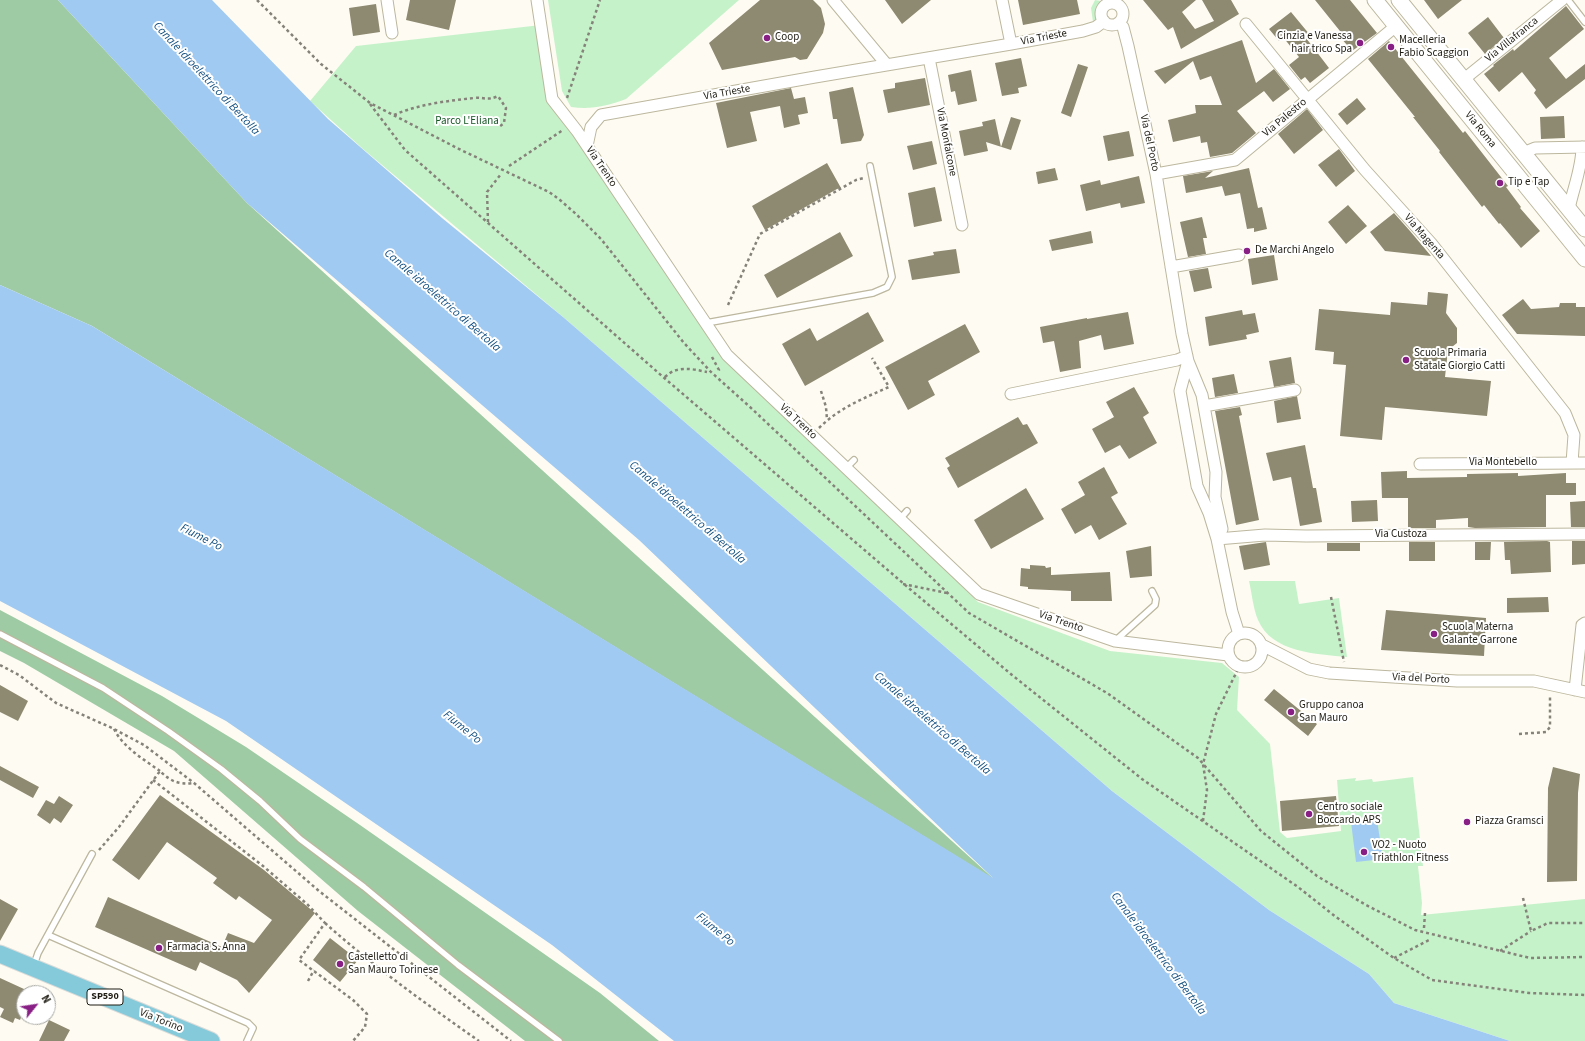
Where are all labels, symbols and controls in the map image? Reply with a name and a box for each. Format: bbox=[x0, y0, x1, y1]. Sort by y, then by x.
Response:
street label: Via Villafranca bbox=[1483, 15, 1541, 65]
water label: Canale idroelettrico di Bertolla bbox=[150, 19, 262, 139]
street label: Via Trieste bbox=[1020, 27, 1068, 49]
place label: Cinzia e Vanessa hair trico Spa bbox=[1277, 30, 1352, 56]
place label: Coop bbox=[775, 31, 799, 45]
marker: Coop bbox=[762, 33, 772, 43]
place label: Macelleria Fabio Scaggion bbox=[1399, 34, 1469, 60]
marker: Cinzia e Vanessa hair trico Spa bbox=[1355, 38, 1365, 48]
marker: Macelleria Fabio Scaggion bbox=[1386, 42, 1396, 52]
street label: Via Trieste bbox=[703, 82, 751, 104]
street label: Via Palestro bbox=[1260, 96, 1310, 140]
street label: Via Monfalcone bbox=[933, 107, 959, 177]
street label: Via Roma bbox=[1461, 109, 1499, 151]
street label: Via del Porto bbox=[1137, 113, 1161, 173]
park label: Parco L'Eliana bbox=[435, 115, 499, 129]
street label: Via Trento bbox=[583, 144, 619, 190]
place label: Tip e Tap bbox=[1508, 176, 1549, 190]
marker: Tip e Tap bbox=[1495, 178, 1505, 188]
street label: Via Magenta bbox=[1401, 212, 1447, 262]
place label: De Marchi Angelo bbox=[1255, 244, 1334, 258]
water label: Canale idroelettrico di Bertolla bbox=[381, 246, 503, 356]
marker: De Marchi Angelo bbox=[1242, 246, 1252, 256]
place label: Scuola Primaria Statale Giorgio Catti bbox=[1414, 347, 1505, 373]
marker: Scuola Primaria Statale Giorgio Catti bbox=[1401, 355, 1411, 365]
street label: Via Trento bbox=[777, 401, 819, 443]
street label: Via Montebello bbox=[1469, 456, 1537, 470]
water label: Canale idroelettrico di Bertolla bbox=[626, 458, 748, 568]
water label: Fiume Po bbox=[178, 521, 224, 555]
street label: Via Custoza bbox=[1375, 528, 1427, 542]
street label: Via Trento bbox=[1037, 608, 1085, 636]
place label: Scuola Materna Galante Garrone bbox=[1442, 621, 1517, 647]
marker: Scuola Materna Galante Garrone bbox=[1429, 629, 1439, 639]
water label: Canale idroelettrico di Bertolla bbox=[871, 669, 993, 779]
street label: Via del Porto bbox=[1392, 671, 1450, 687]
place label: Gruppo canoa San Mauro bbox=[1299, 699, 1364, 725]
marker: Gruppo canoa San Mauro bbox=[1286, 707, 1296, 717]
water label: Fiume Po bbox=[440, 708, 484, 748]
place label: Centro sociale Boccardo APS bbox=[1317, 801, 1382, 827]
marker: Centro sociale Boccardo APS bbox=[1304, 809, 1314, 819]
place label: Piazza Gramsci bbox=[1475, 815, 1544, 829]
marker: Piazza Gramsci bbox=[1462, 817, 1472, 827]
place label: VO2 - Nuoto Triathlon Fitness bbox=[1372, 839, 1449, 865]
marker: VO2 - Nuoto Triathlon Fitness bbox=[1359, 847, 1369, 857]
water label: Canale idroelettrico di Bertolla bbox=[1107, 890, 1209, 1018]
water label: Fiume Po bbox=[693, 910, 737, 950]
place label: Farmacia S. Anna bbox=[167, 941, 246, 955]
marker: Farmacia S. Anna bbox=[154, 943, 164, 953]
place label: Castelletto di San Mauro Torinese bbox=[348, 951, 438, 977]
marker: Castelletto di San Mauro Torinese bbox=[335, 959, 345, 969]
north arrow bbox=[16, 985, 56, 1025]
road number: SP590 bbox=[87, 989, 123, 1005]
text: N bbox=[38, 992, 54, 1006]
street label: Via Torino bbox=[137, 1006, 185, 1036]

